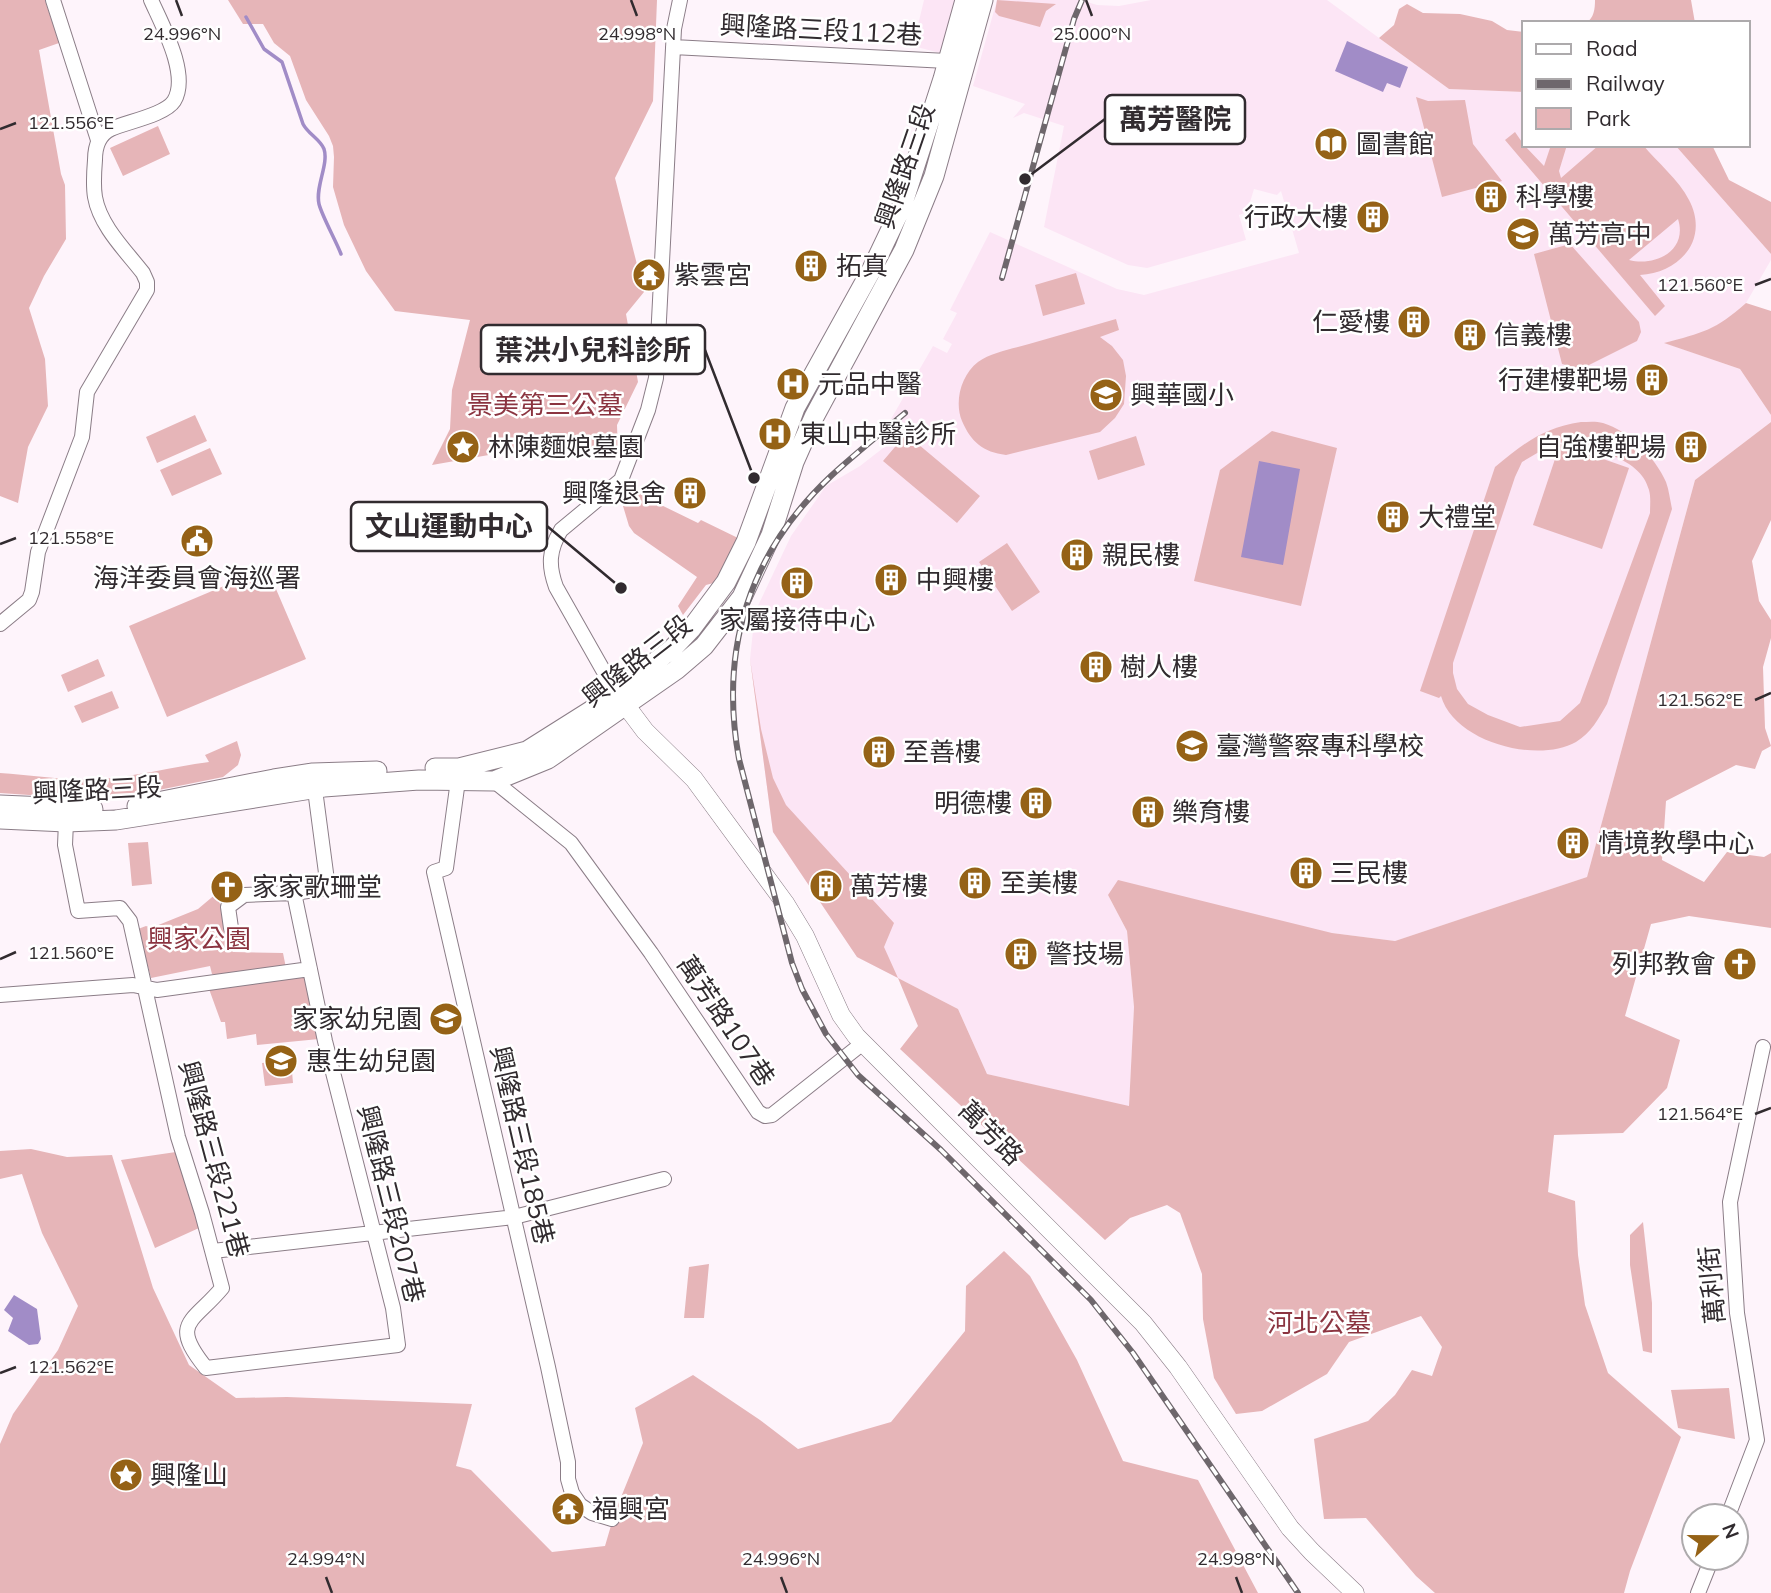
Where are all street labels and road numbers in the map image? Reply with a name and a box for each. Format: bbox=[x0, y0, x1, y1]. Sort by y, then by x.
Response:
street label: 興隆路三段112巷 bbox=[719, 8, 923, 51]
street label: 興隆路三段 bbox=[868, 99, 941, 233]
street label: 興隆路三段 bbox=[575, 608, 698, 714]
street label: 興隆路三段 bbox=[31, 770, 163, 809]
street label: 萬芳路107巷 bbox=[671, 949, 782, 1092]
street label: 興隆路三段185巷 bbox=[484, 1042, 561, 1247]
street label: 興隆路三段221巷 bbox=[172, 1057, 257, 1261]
street label: 萬芳路 bbox=[952, 1093, 1031, 1172]
street label: 興隆路三段207巷 bbox=[351, 1101, 432, 1306]
street label: 萬利街 bbox=[1692, 1245, 1731, 1325]

